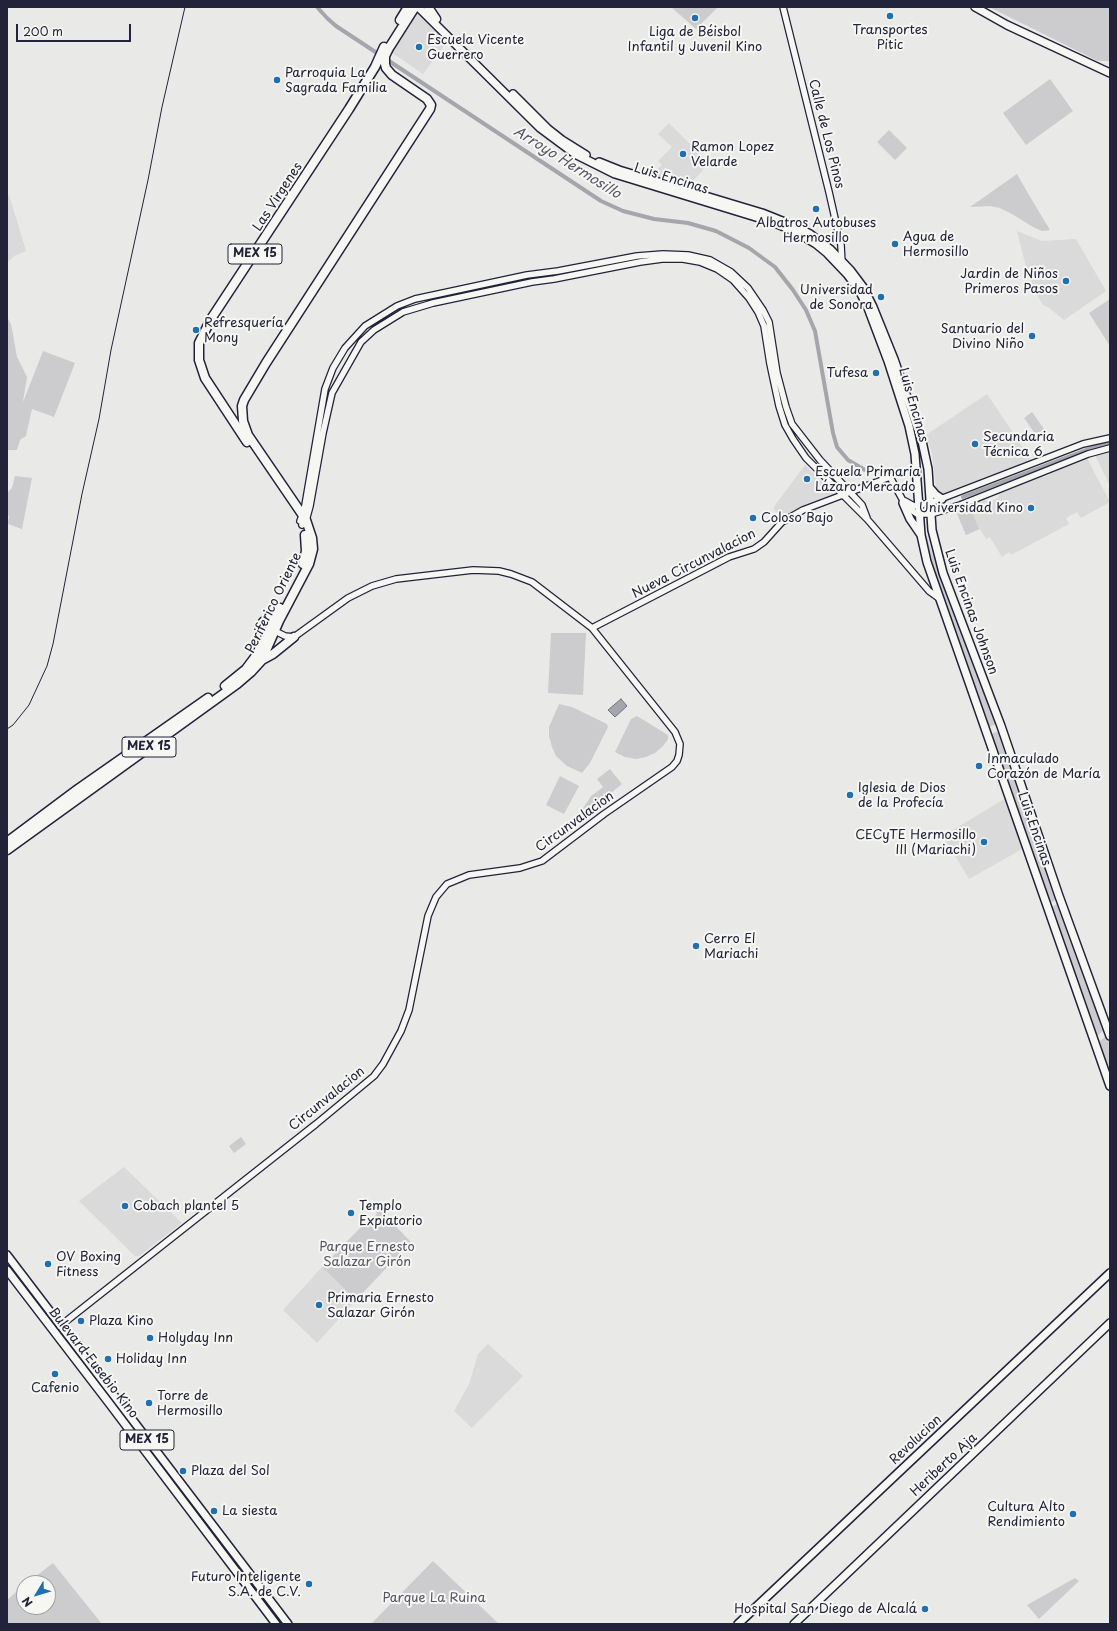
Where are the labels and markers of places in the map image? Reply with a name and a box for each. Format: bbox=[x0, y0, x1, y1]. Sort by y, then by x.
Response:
marker: Transportes Pitic bbox=[885, 11, 895, 21]
marker: Liga de Béisbol Infantil y Juvenil Kino bbox=[690, 13, 700, 23]
place label: Transportes Pitic bbox=[852, 22, 928, 53]
place label: Liga de Béisbol Infantil y Juvenil Kino bbox=[628, 24, 762, 55]
place label: Escuela Vicente Guerrero bbox=[427, 32, 524, 63]
marker: Escuela Vicente Guerrero bbox=[414, 42, 424, 52]
place label: Parroquia La Sagrada Familia bbox=[285, 65, 387, 96]
marker: Parroquia La Sagrada Familia bbox=[272, 75, 282, 85]
place label: Ramon Lopez Velarde bbox=[691, 139, 774, 170]
marker: Ramon Lopez Velarde bbox=[678, 149, 688, 159]
marker: Albatros Autobuses Hermosillo bbox=[811, 204, 821, 214]
place label: Albatros Autobuses Hermosillo bbox=[756, 215, 876, 246]
place label: Agua de Hermosillo bbox=[903, 229, 969, 260]
marker: Agua de Hermosillo bbox=[890, 239, 900, 249]
place label: Jardin de Niños Primeros Pasos bbox=[960, 266, 1058, 297]
marker: Jardin de Niños Primeros Pasos bbox=[1061, 276, 1071, 286]
place label: Universidad de Sonora bbox=[800, 282, 873, 313]
marker: Universidad de Sonora bbox=[876, 292, 886, 302]
place label: Refresquería Mony bbox=[204, 315, 283, 346]
place label: Santuario del Divino Niño bbox=[941, 321, 1024, 352]
marker: Refresquería Mony bbox=[191, 325, 201, 335]
marker: Santuario del Divino Niño bbox=[1027, 331, 1037, 341]
place label: Tufesa bbox=[827, 365, 868, 381]
marker: Tufesa bbox=[871, 368, 881, 378]
place label: Secundaria Técnica 6 bbox=[983, 429, 1054, 460]
marker: Secundaria Técnica 6 bbox=[970, 439, 980, 449]
place label: Escuela Primaria Lázaro Mercado bbox=[815, 464, 921, 495]
marker: Escuela Primaria Lázaro Mercado bbox=[802, 474, 812, 484]
place label: Universidad Kino bbox=[919, 500, 1023, 516]
marker: Universidad Kino bbox=[1026, 503, 1036, 513]
place label: Coloso Bajo bbox=[761, 510, 833, 526]
marker: Coloso Bajo bbox=[748, 513, 758, 523]
place label: Inmaculado Corazón de María bbox=[987, 751, 1100, 782]
marker: Inmaculado Corazón de María bbox=[974, 761, 984, 771]
place label: Iglesia de Dios de la Profecía bbox=[858, 780, 946, 811]
marker: Iglesia de Dios de la Profecía bbox=[845, 790, 855, 800]
place label: CECyTE Hermosillo III (Mariachi) bbox=[855, 827, 976, 858]
marker: CECyTE Hermosillo III (Mariachi) bbox=[979, 837, 989, 847]
place label: Cerro El Mariachi bbox=[704, 931, 758, 962]
marker: Cerro El Mariachi bbox=[691, 941, 701, 951]
place label: Cobach plantel 5 bbox=[133, 1198, 239, 1214]
place label: Templo Expiatorio bbox=[359, 1198, 422, 1229]
marker: Cobach plantel 5 bbox=[120, 1201, 130, 1211]
marker: Templo Expiatorio bbox=[346, 1208, 356, 1218]
place label: OV Boxing Fitness bbox=[56, 1249, 121, 1280]
marker: OV Boxing Fitness bbox=[43, 1259, 53, 1269]
place label: Primaria Ernesto Salazar Girón bbox=[327, 1290, 434, 1321]
marker: Primaria Ernesto Salazar Girón bbox=[314, 1300, 324, 1310]
place label: Plaza Kino bbox=[89, 1313, 154, 1329]
marker: Plaza Kino bbox=[76, 1316, 86, 1326]
place label: Holyday Inn bbox=[158, 1330, 233, 1346]
marker: Holyday Inn bbox=[145, 1333, 155, 1343]
place label: Holiday Inn bbox=[116, 1351, 187, 1367]
marker: Holiday Inn bbox=[103, 1354, 113, 1364]
marker: Cafenio bbox=[50, 1369, 60, 1379]
place label: Cafenio bbox=[31, 1380, 79, 1396]
place label: Torre de Hermosillo bbox=[157, 1388, 223, 1419]
marker: Torre de Hermosillo bbox=[144, 1398, 154, 1408]
place label: Plaza del Sol bbox=[191, 1463, 270, 1479]
marker: Plaza del Sol bbox=[178, 1466, 188, 1476]
place label: Cultura Alto Rendimiento bbox=[987, 1499, 1065, 1530]
place label: La siesta bbox=[222, 1503, 277, 1519]
marker: La siesta bbox=[209, 1506, 219, 1516]
marker: Cultura Alto Rendimiento bbox=[1068, 1509, 1078, 1519]
place label: Futuro Inteligente S.A. de C.V. bbox=[191, 1569, 301, 1600]
marker: Futuro Inteligente S.A. de C.V. bbox=[304, 1579, 314, 1589]
place label: Hospital San Diego de Alcalá bbox=[734, 1601, 917, 1617]
marker: Hospital San Diego de Alcalá bbox=[920, 1604, 930, 1614]

